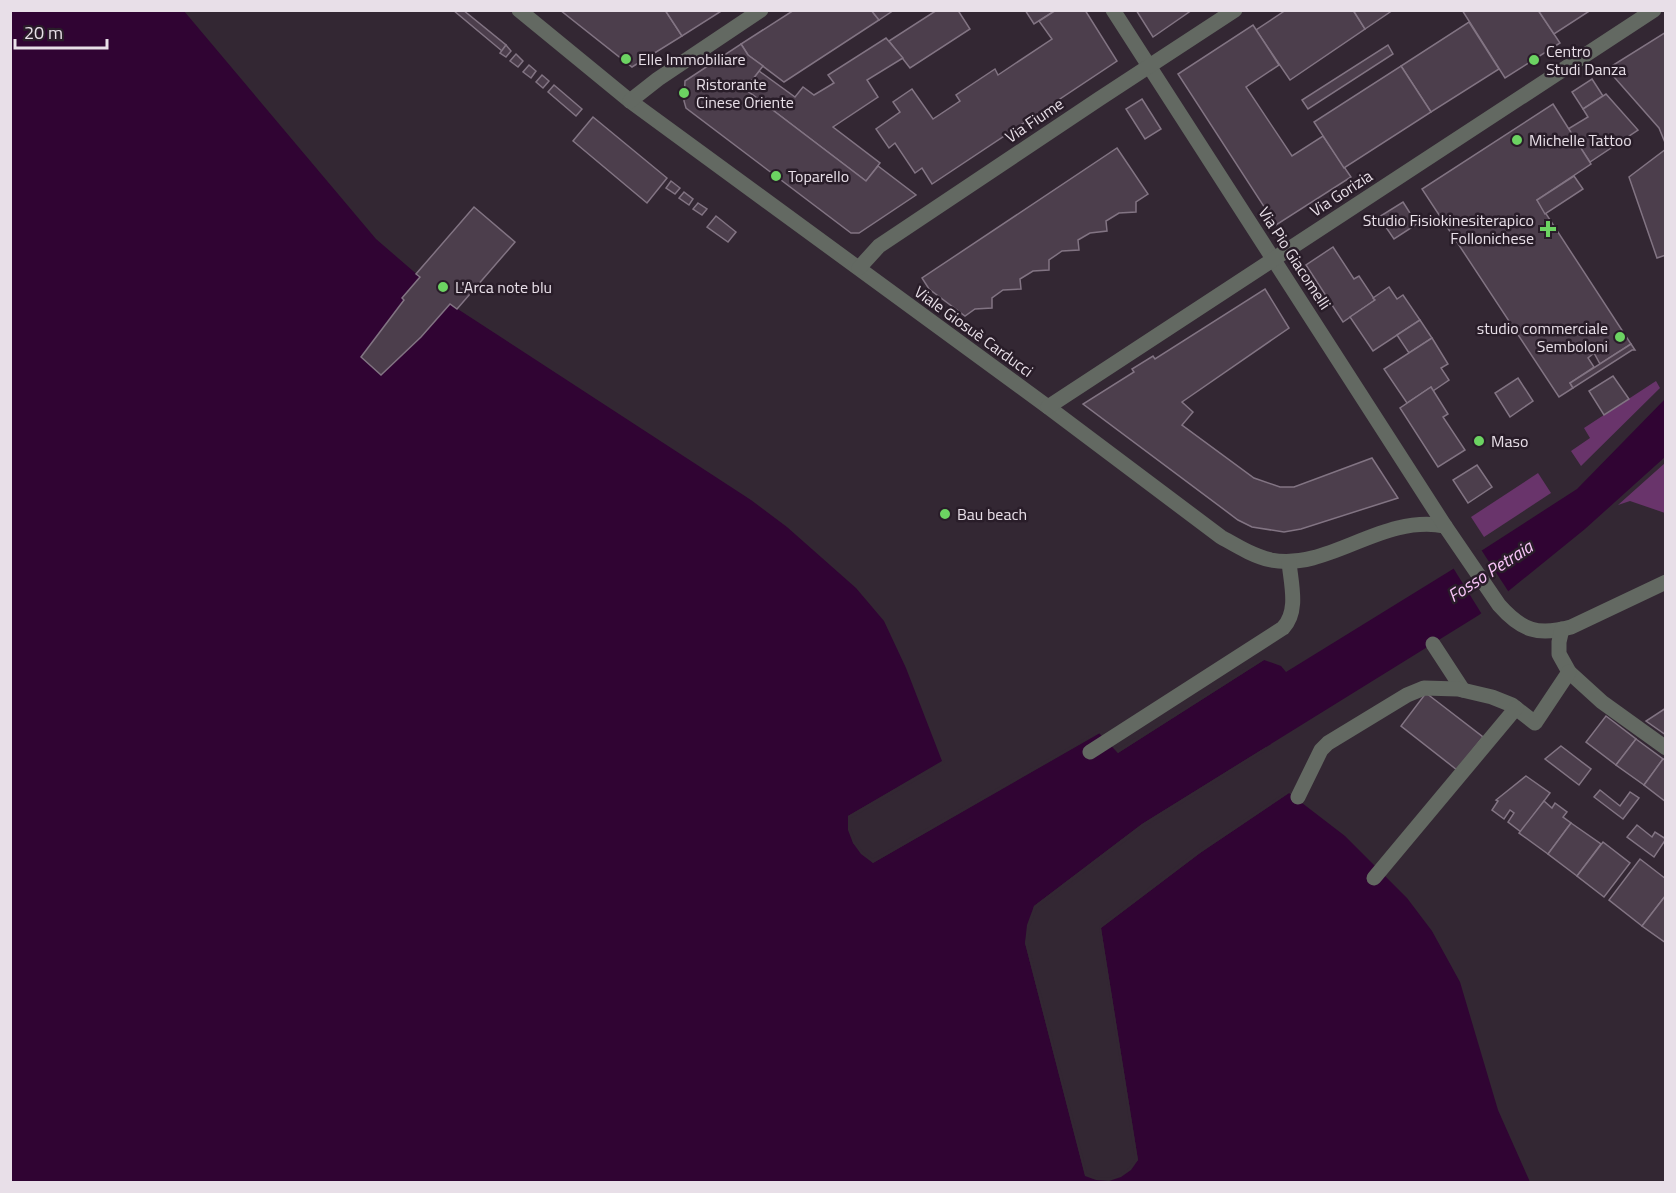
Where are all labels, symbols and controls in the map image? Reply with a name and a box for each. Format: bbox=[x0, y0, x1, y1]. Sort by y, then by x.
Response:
scale bar bbox=[15, 12, 106, 50]
text: 20 m bbox=[24, 19, 63, 46]
place label: Centro Studi Danza bbox=[1546, 39, 1626, 81]
place label: Elle Immobiliare bbox=[638, 47, 746, 71]
marker: Elle Immobiliare bbox=[619, 52, 633, 66]
marker: Centro Studi Danza bbox=[1527, 53, 1541, 67]
place label: Ristorante Cinese Oriente bbox=[696, 72, 794, 114]
marker: Ristorante Cinese Oriente bbox=[677, 86, 691, 100]
street label: Via Fiume bbox=[1000, 92, 1068, 148]
place label: Michelle Tattoo bbox=[1529, 128, 1632, 152]
marker: Michelle Tattoo bbox=[1510, 133, 1524, 147]
place label: Toparello bbox=[788, 164, 849, 188]
street label: Via Gorizia bbox=[1305, 164, 1377, 222]
marker: Toparello bbox=[769, 169, 783, 183]
street label: Via Pio Giacomelli bbox=[1253, 202, 1337, 314]
place label: Studio Fisiokinesiterapico Follonichese bbox=[1363, 208, 1534, 250]
marker: Studio Fisiokinesiterapico Follonichese bbox=[1539, 220, 1557, 238]
place label: L'Arca note blu bbox=[455, 275, 552, 299]
marker: L'Arca note blu bbox=[436, 280, 450, 294]
street label: Viale Giosuè Carducci bbox=[910, 280, 1038, 382]
place label: studio commerciale Semboloni bbox=[1477, 316, 1608, 358]
marker: studio commerciale Semboloni bbox=[1613, 330, 1627, 344]
place label: Maso bbox=[1491, 429, 1528, 453]
marker: Maso bbox=[1472, 434, 1486, 448]
place label: Bau beach bbox=[957, 502, 1027, 526]
marker: Bau beach bbox=[938, 507, 952, 521]
water label: Fosso Petraia bbox=[1442, 533, 1539, 609]

